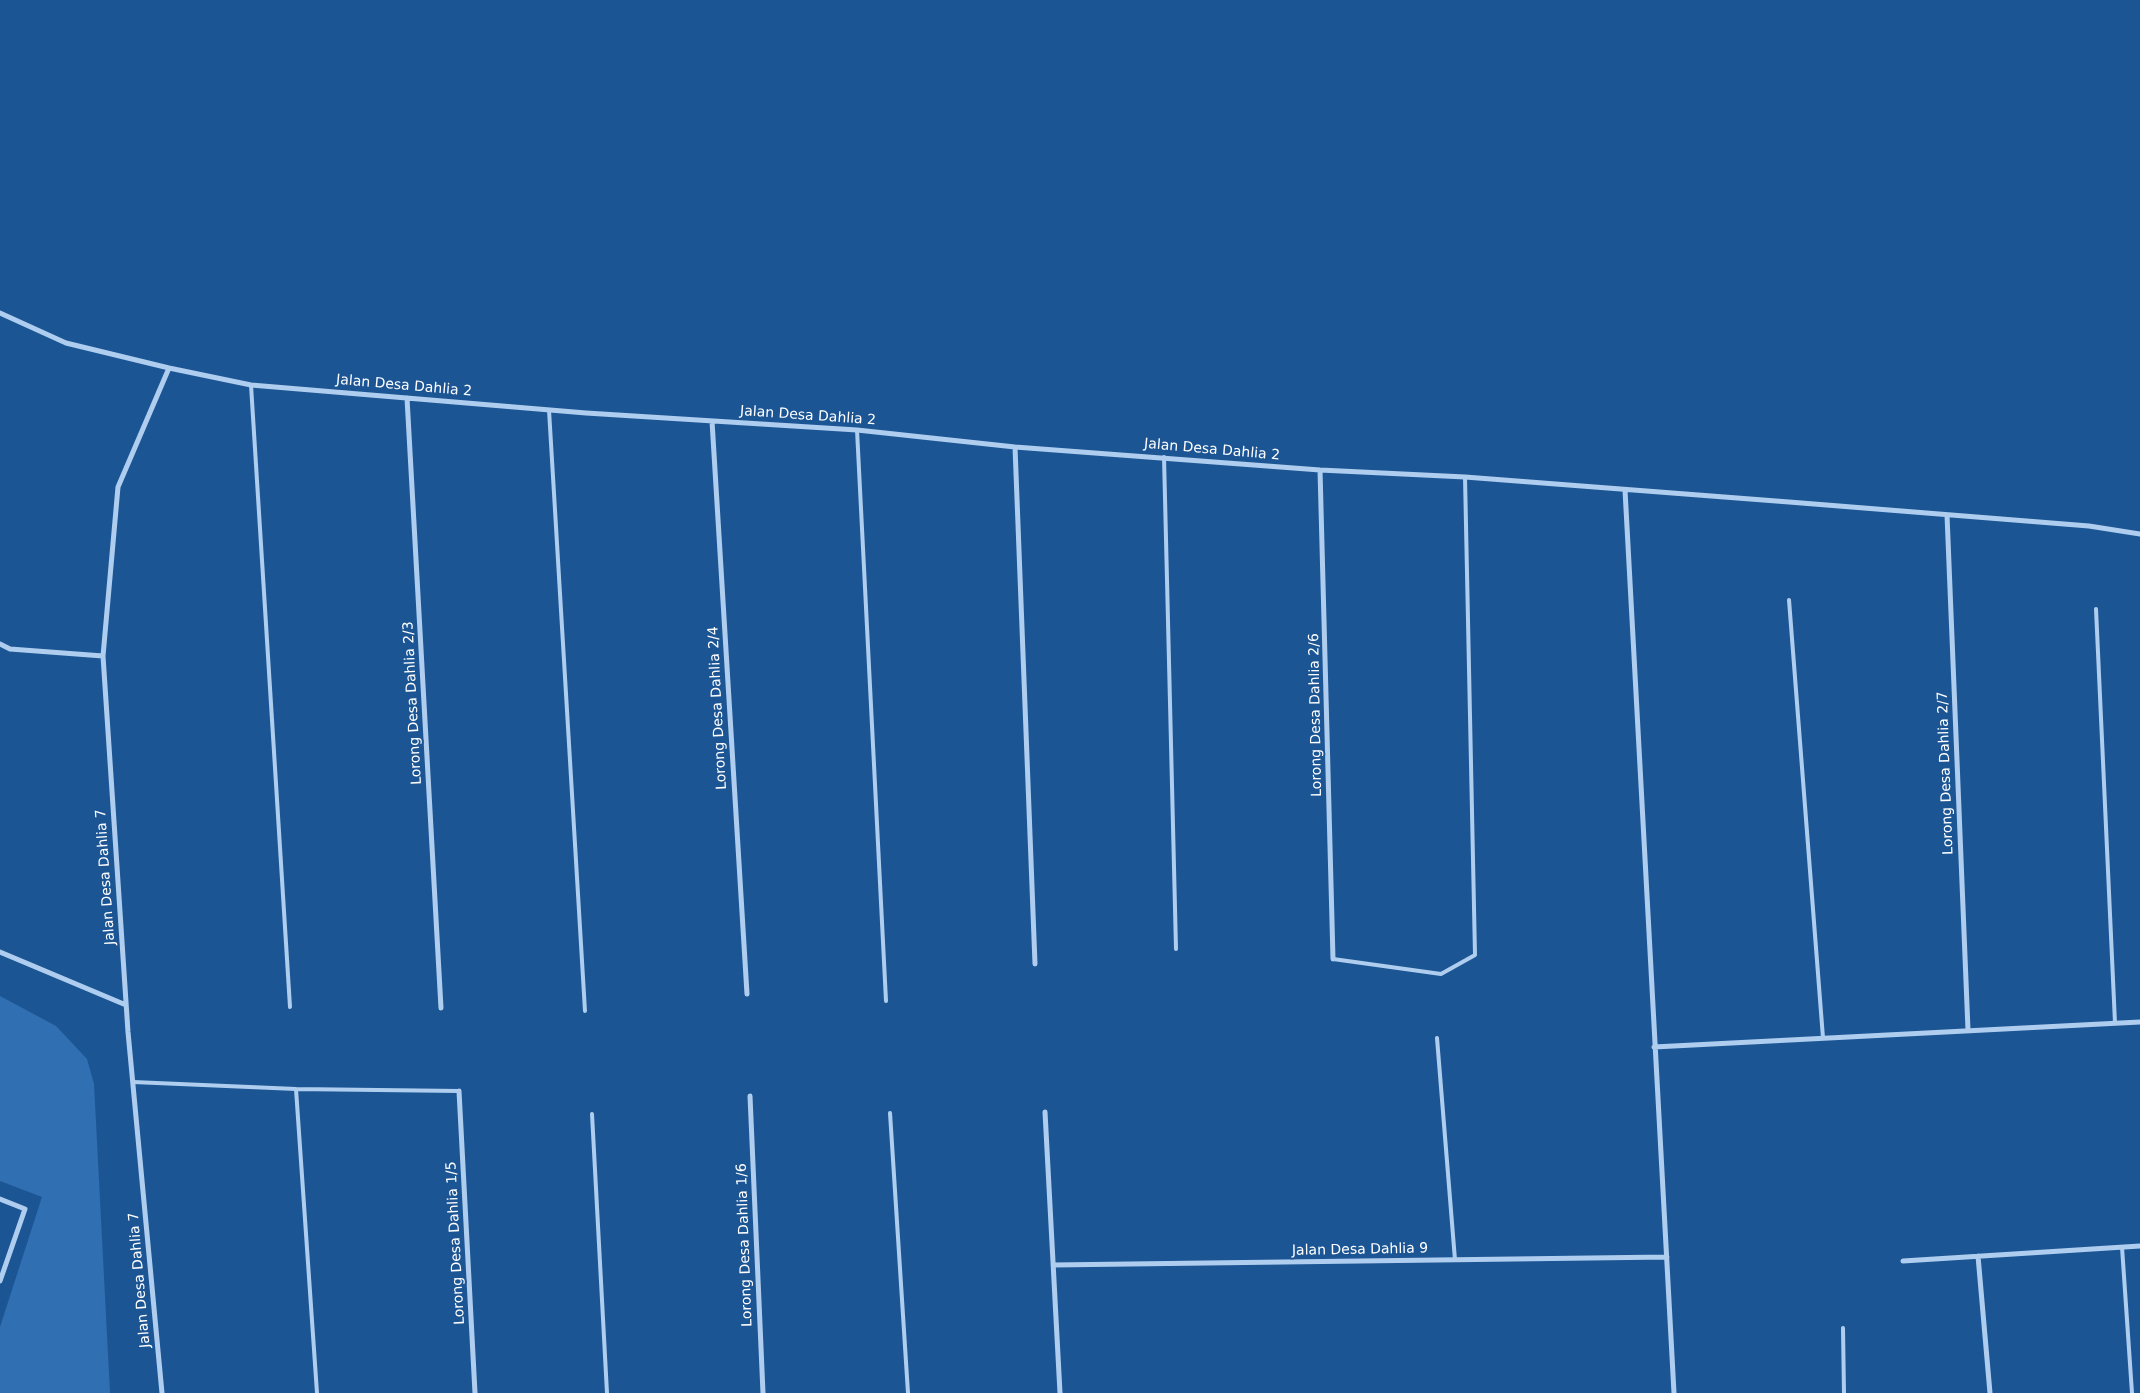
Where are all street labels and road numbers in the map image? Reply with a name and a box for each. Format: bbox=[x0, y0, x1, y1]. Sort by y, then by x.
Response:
street label: Jalan Desa Dahlia 2 bbox=[335, 372, 473, 400]
street label: Jalan Desa Dahlia 2 bbox=[739, 403, 877, 429]
street label: Jalan Desa Dahlia 2 bbox=[1143, 436, 1281, 464]
street label: Lorong Desa Dahlia 2/3 bbox=[400, 621, 426, 785]
street label: Lorong Desa Dahlia 2/4 bbox=[705, 626, 731, 790]
street label: Lorong Desa Dahlia 2/6 bbox=[1306, 633, 1326, 797]
street label: Lorong Desa Dahlia 2/7 bbox=[1935, 691, 1957, 855]
street label: Jalan Desa Dahlia 7 bbox=[93, 808, 119, 946]
street label: Lorong Desa Dahlia 1/5 bbox=[443, 1161, 469, 1325]
street label: Lorong Desa Dahlia 1/6 bbox=[734, 1163, 756, 1327]
street label: Jalan Desa Dahlia 7 bbox=[126, 1211, 154, 1349]
street label: Jalan Desa Dahlia 9 bbox=[1292, 1240, 1428, 1260]

